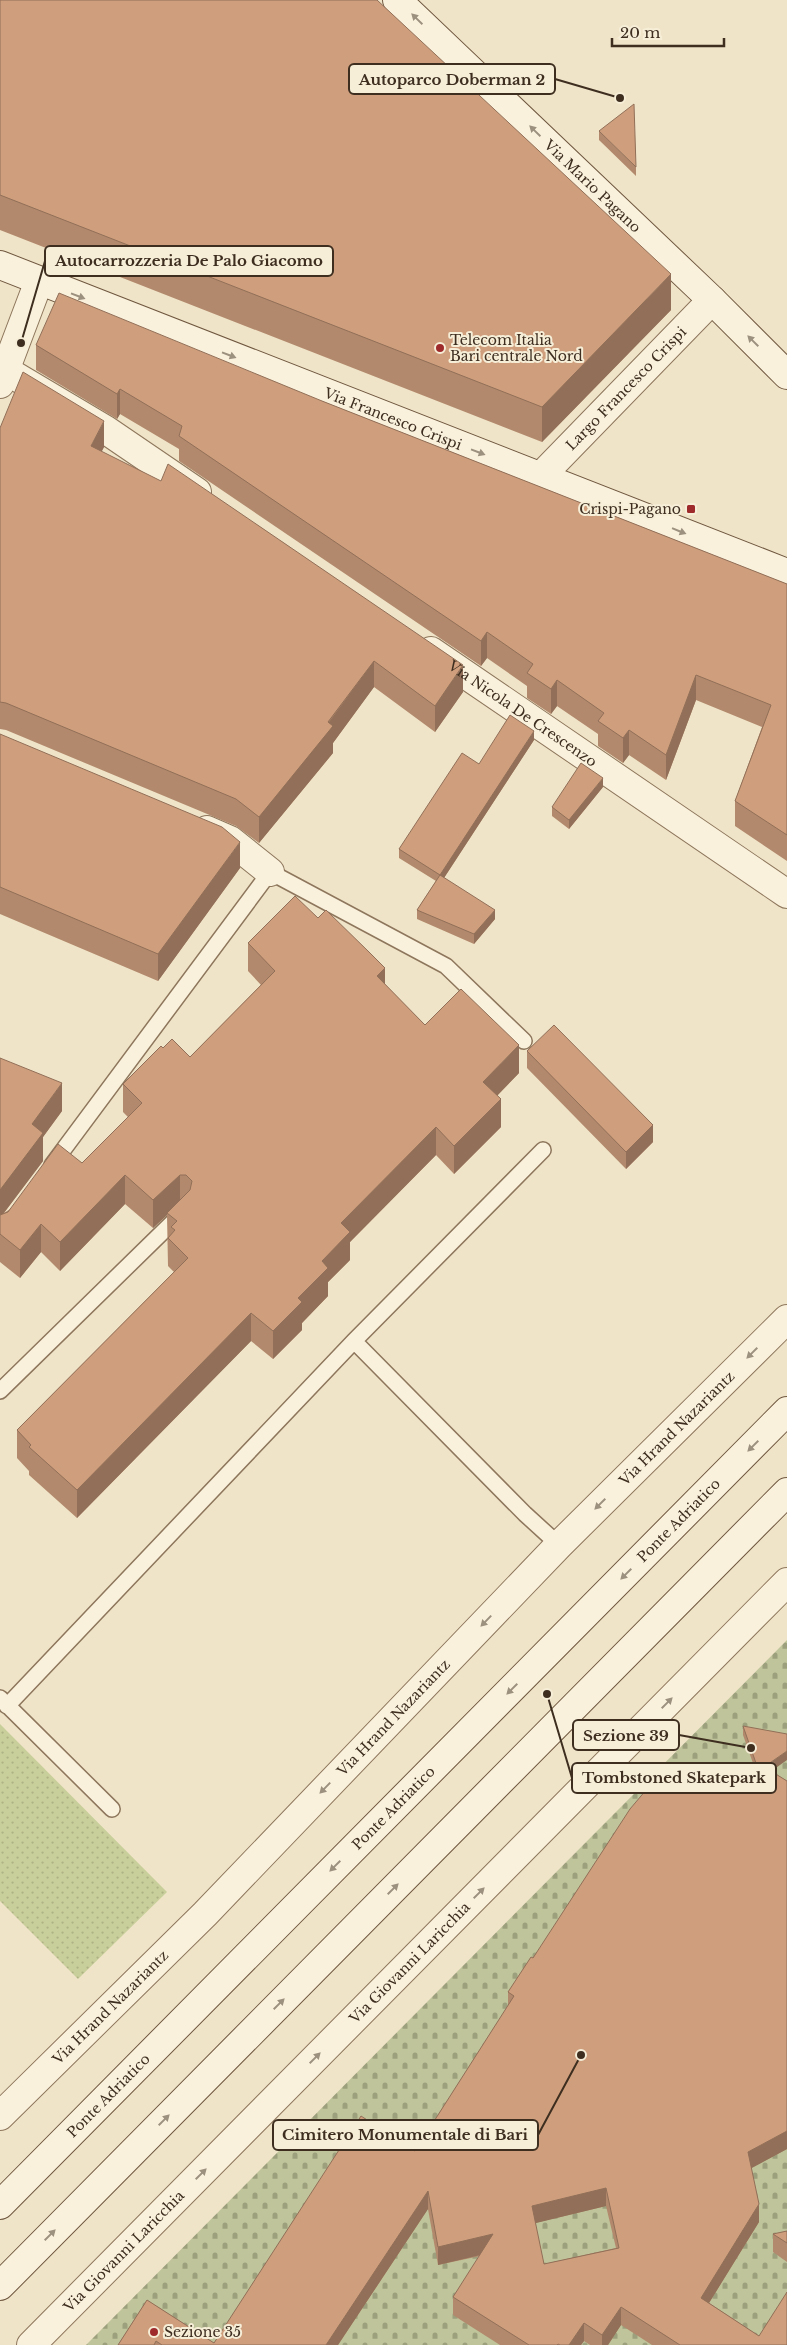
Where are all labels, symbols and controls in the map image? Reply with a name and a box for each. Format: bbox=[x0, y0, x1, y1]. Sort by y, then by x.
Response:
one-way arrow bbox=[411, 13, 423, 25]
scale bar bbox=[612, 15, 724, 47]
text: 20 m bbox=[620, 23, 660, 42]
callout: Autoparco Doberman 2 bbox=[349, 64, 555, 94]
text: Autoparco Doberman 2 bbox=[358, 70, 546, 89]
one-way arrow bbox=[529, 125, 541, 137]
street label: Via Mario Pagano bbox=[540, 135, 645, 237]
callout: Autocarrozzeria De Palo Giacomo bbox=[45, 246, 333, 276]
text: Autocarrozzeria De Palo Giacomo bbox=[54, 251, 323, 270]
one-way arrow bbox=[70, 293, 85, 300]
street label: Largo Francesco Crispi bbox=[562, 323, 690, 454]
place label: Telecom Italia Bari centrale Nord bbox=[450, 331, 583, 365]
one-way arrow bbox=[747, 335, 759, 347]
marker: Telecom Italia Bari centrale Nord bbox=[434, 342, 446, 354]
one-way arrow bbox=[222, 351, 237, 359]
street label: Via Francesco Crispi bbox=[320, 383, 465, 454]
one-way arrow bbox=[471, 449, 486, 456]
place label: Crispi-Pagano bbox=[579, 500, 681, 518]
marker: Crispi-Pagano bbox=[685, 503, 697, 515]
one-way arrow bbox=[671, 527, 686, 535]
street label: Via Nicola De Crescenzo bbox=[444, 656, 601, 771]
one-way arrow bbox=[747, 1347, 759, 1359]
street label: Via Hrand Nazariantz bbox=[615, 1367, 738, 1490]
one-way arrow bbox=[747, 1440, 759, 1452]
street label: Ponte Adriatico bbox=[633, 1475, 724, 1566]
one-way arrow bbox=[594, 1498, 606, 1510]
one-way arrow bbox=[620, 1567, 632, 1579]
one-way arrow bbox=[480, 1614, 492, 1626]
street label: Via Hrand Nazariantz bbox=[332, 1655, 454, 1781]
one-way arrow bbox=[506, 1683, 518, 1695]
one-way arrow bbox=[661, 1697, 673, 1709]
callout: Sezione 39 bbox=[573, 1720, 679, 1750]
text: Sezione 39 bbox=[583, 1726, 669, 1745]
street label: Ponte Adriatico bbox=[348, 1762, 439, 1854]
callout: Tombstoned Skatepark bbox=[572, 1763, 776, 1793]
text: Tombstoned Skatepark bbox=[582, 1768, 767, 1787]
one-way arrow bbox=[319, 1782, 331, 1794]
one-way arrow bbox=[330, 1860, 342, 1872]
one-way arrow bbox=[387, 1883, 399, 1895]
one-way arrow bbox=[473, 1887, 485, 1899]
street label: Via Giovanni Laricchia bbox=[345, 1898, 474, 2028]
street label: Via Hrand Nazariantz bbox=[48, 1946, 172, 2069]
one-way arrow bbox=[272, 1998, 284, 2010]
street label: Ponte Adriatico bbox=[63, 2050, 154, 2141]
one-way arrow bbox=[309, 2052, 321, 2064]
one-way arrow bbox=[158, 2114, 170, 2126]
callout: Cimitero Monumentale di Bari bbox=[273, 2120, 538, 2150]
text: Cimitero Monumentale di Bari bbox=[282, 2125, 528, 2144]
one-way arrow bbox=[195, 2168, 207, 2180]
street label: Via Giovanni Laricchia bbox=[59, 2186, 188, 2317]
one-way arrow bbox=[44, 2230, 56, 2242]
place label: Sezione 35 bbox=[164, 2323, 241, 2341]
marker: Sezione 35 bbox=[148, 2326, 160, 2338]

